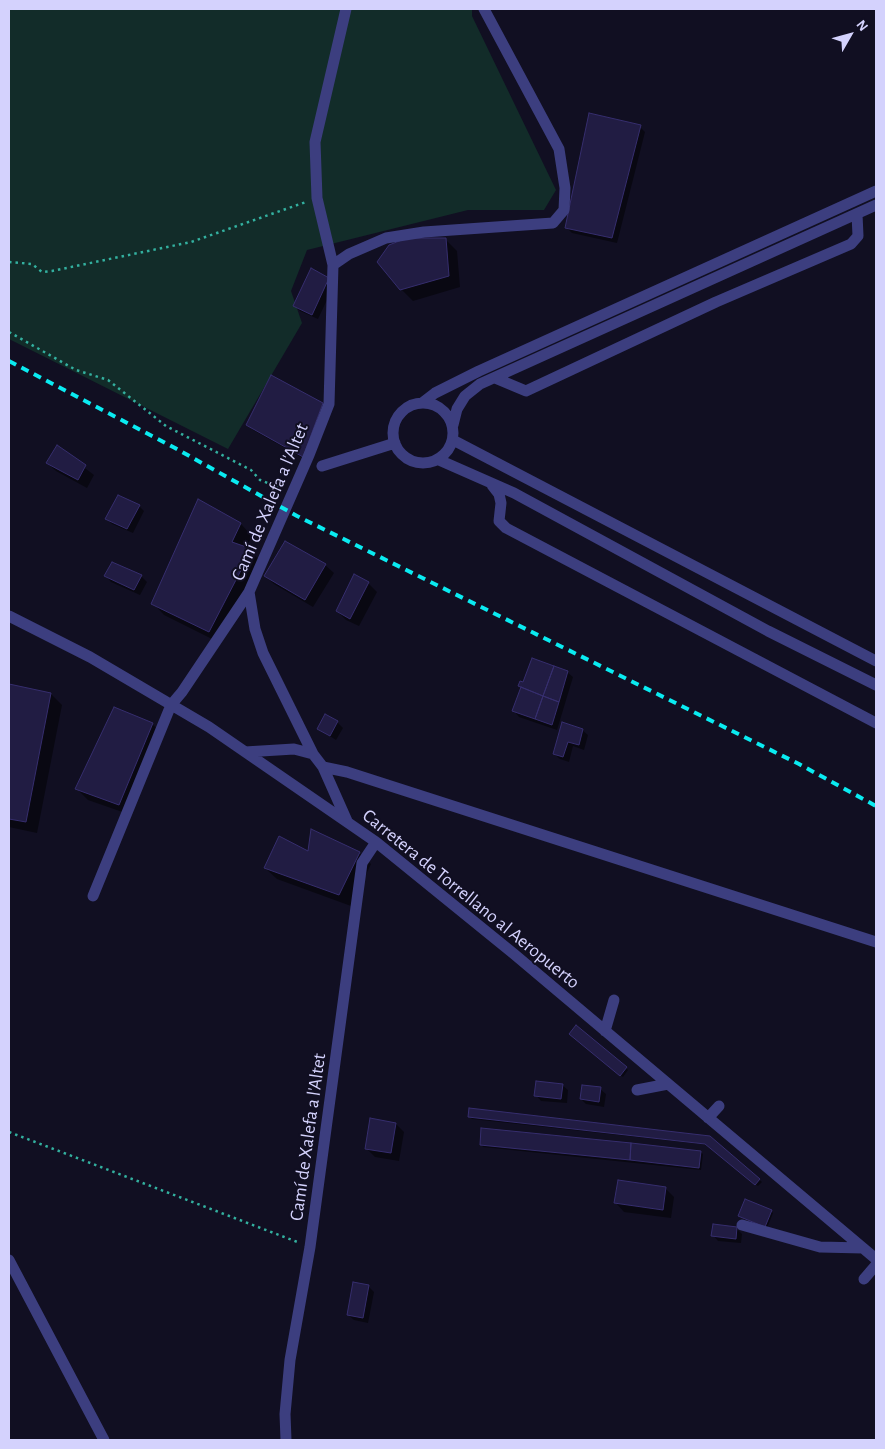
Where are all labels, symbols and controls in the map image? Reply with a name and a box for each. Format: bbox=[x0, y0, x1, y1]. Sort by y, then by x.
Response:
north arrow bbox=[825, 10, 875, 60]
text: N bbox=[853, 18, 870, 34]
street label: Camí de Xalefa a l'Altet bbox=[227, 420, 313, 584]
street label: Carretera de Torrellano al Aeropuerto bbox=[358, 804, 584, 994]
street label: Camí de Xalefa a l'Altet bbox=[285, 1052, 331, 1222]

